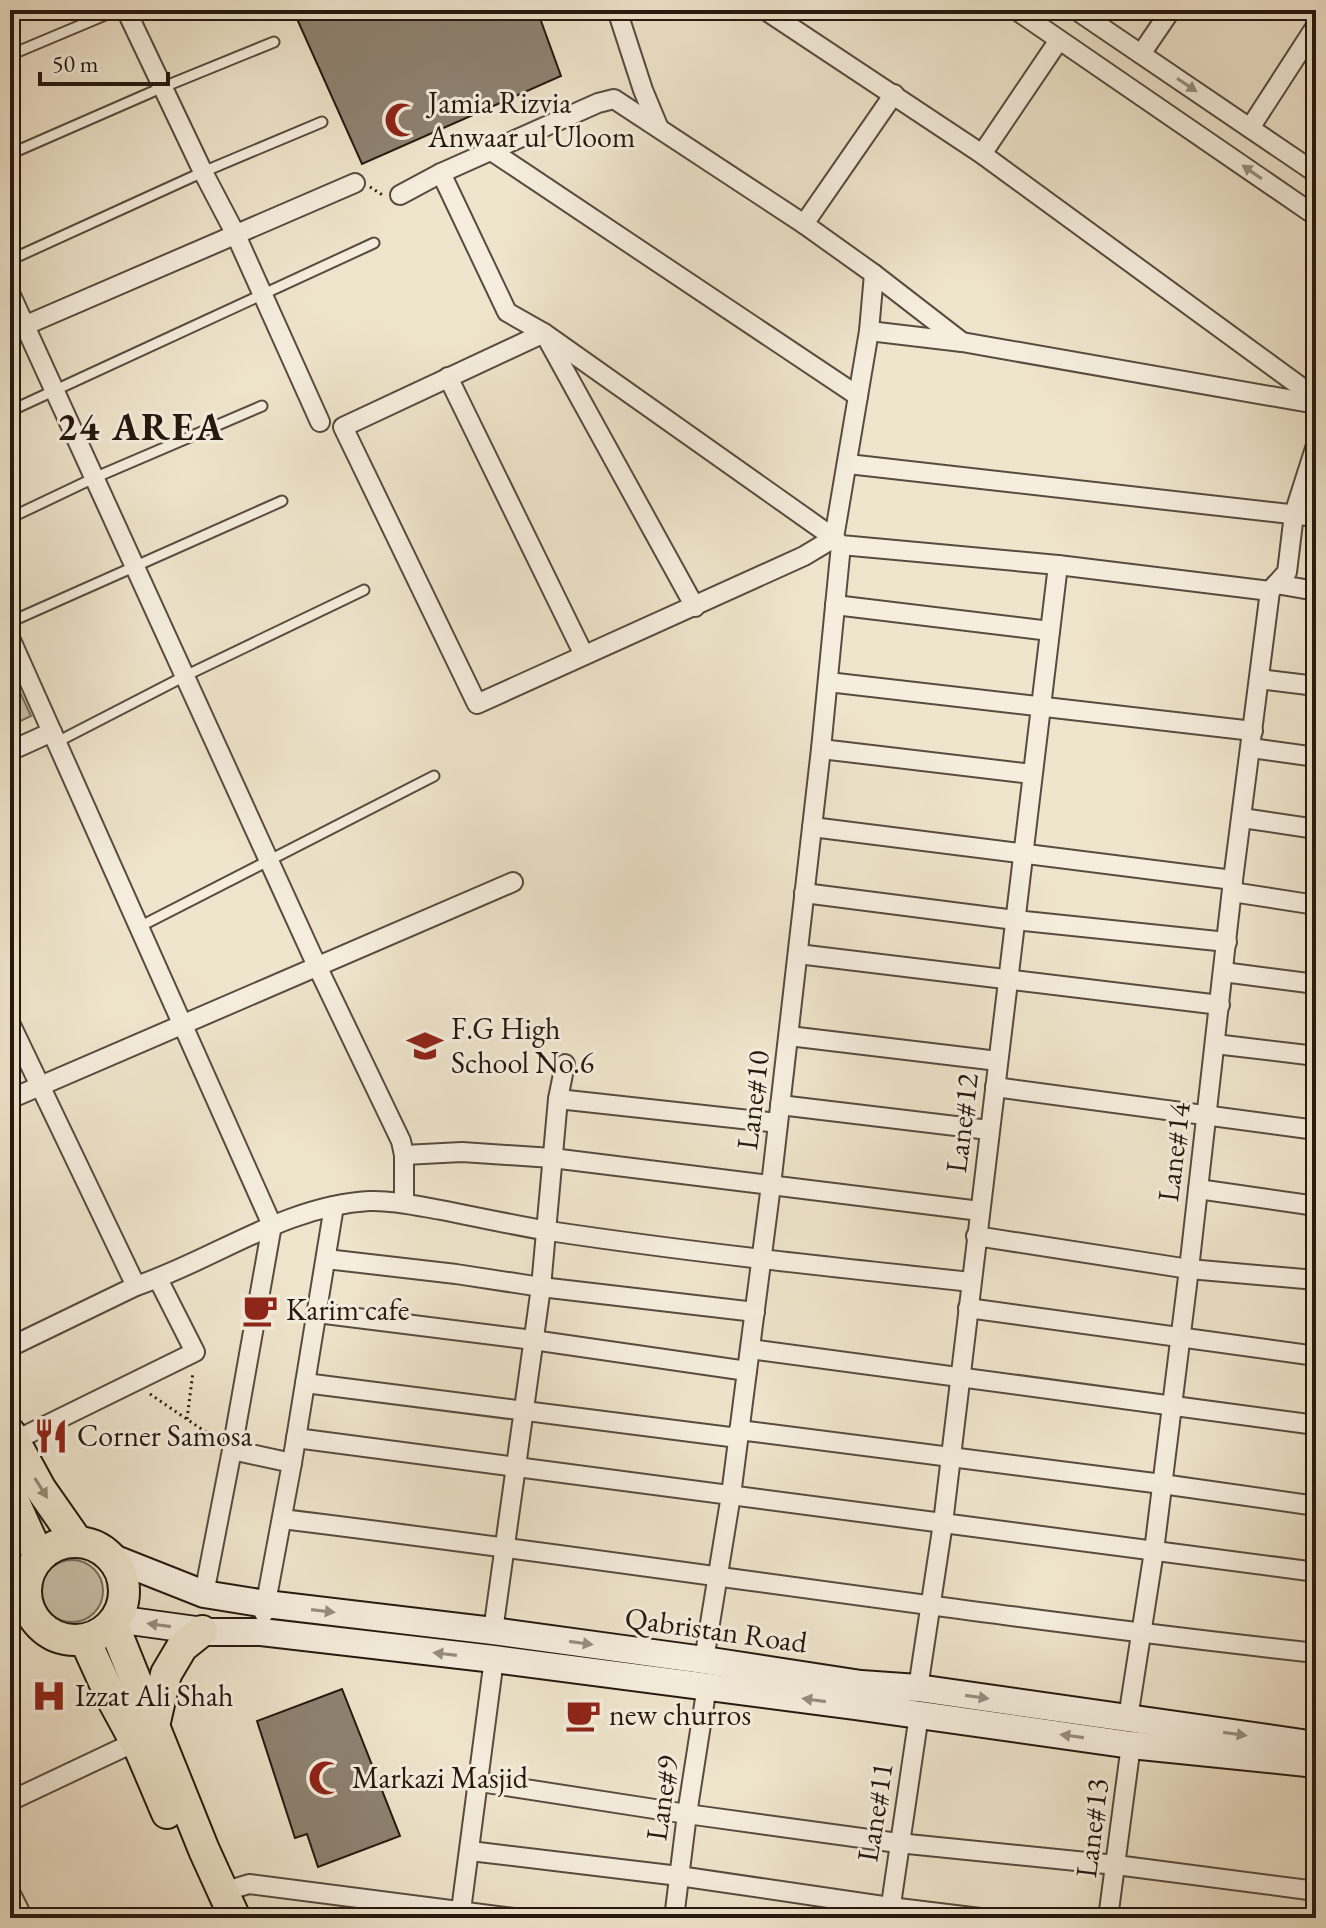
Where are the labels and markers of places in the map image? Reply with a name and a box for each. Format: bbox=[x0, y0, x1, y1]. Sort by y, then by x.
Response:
place label: Jamia Rizvia Anwaar ul Uloom bbox=[425, 83, 635, 156]
mosque icon: Jamia Rizvia Anwaar ul Uloom bbox=[383, 101, 421, 139]
place label: F.G High School No.6 bbox=[451, 1009, 594, 1082]
school or university icon: F.G High School No.6 bbox=[406, 1027, 444, 1065]
place label: Karim cafe bbox=[286, 1290, 409, 1329]
cafe icon: Karim cafe bbox=[241, 1291, 279, 1329]
place label: Corner Samosa bbox=[77, 1416, 253, 1455]
restaurant icon: Corner Samosa bbox=[32, 1417, 70, 1455]
place label: Izzat Ali Shah bbox=[75, 1676, 233, 1715]
hospital icon: Izzat Ali Shah bbox=[30, 1677, 68, 1715]
place label: new churros bbox=[609, 1695, 751, 1734]
cafe icon: new churros bbox=[564, 1696, 602, 1734]
place label: Markazi Masjid bbox=[352, 1758, 529, 1797]
mosque icon: Markazi Masjid bbox=[307, 1759, 345, 1797]

